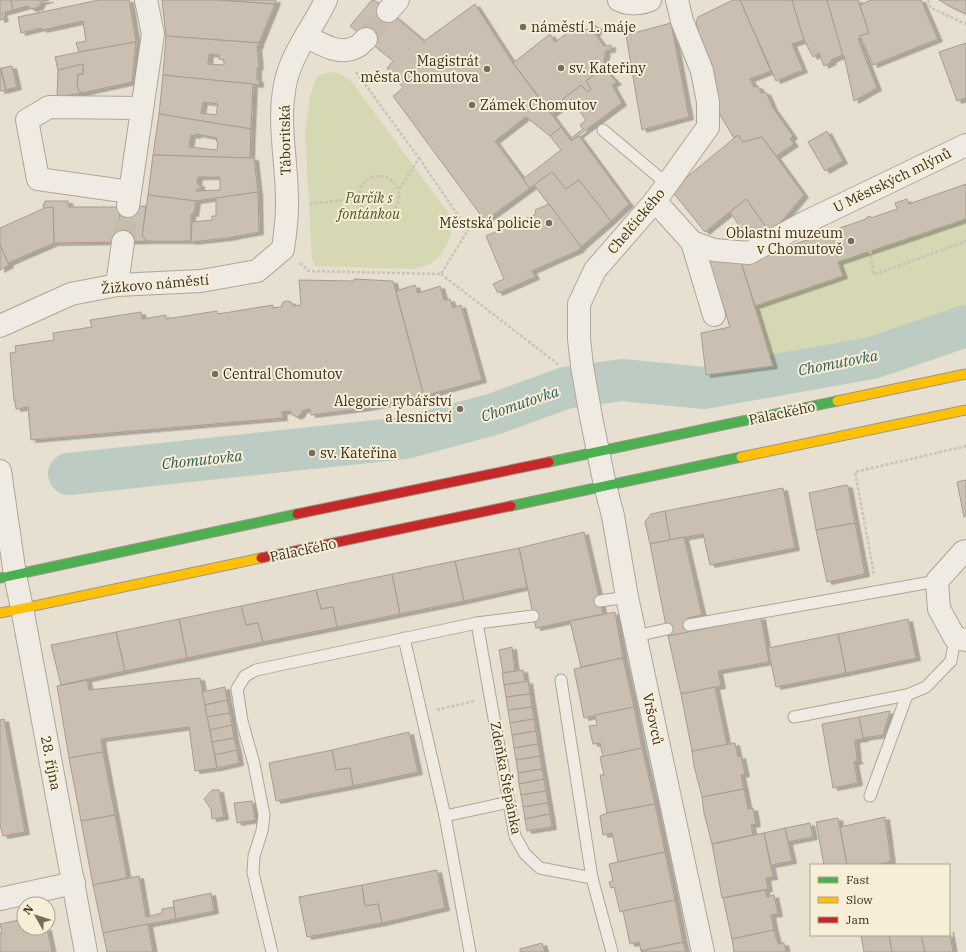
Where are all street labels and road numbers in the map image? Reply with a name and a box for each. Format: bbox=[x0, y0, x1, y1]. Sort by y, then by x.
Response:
street label: Táboritská bbox=[275, 104, 295, 175]
street label: U Městských mlýnů bbox=[830, 143, 954, 216]
street label: Chelčického bbox=[603, 184, 669, 258]
street label: Žižkovo náměstí bbox=[100, 270, 210, 298]
street label: Palackého bbox=[747, 397, 817, 429]
street label: Palackého bbox=[268, 534, 338, 566]
street label: Vršovců bbox=[639, 691, 667, 747]
street label: Zdeňka Štěpánka bbox=[486, 720, 527, 836]
street label: 28. října bbox=[37, 734, 65, 792]

